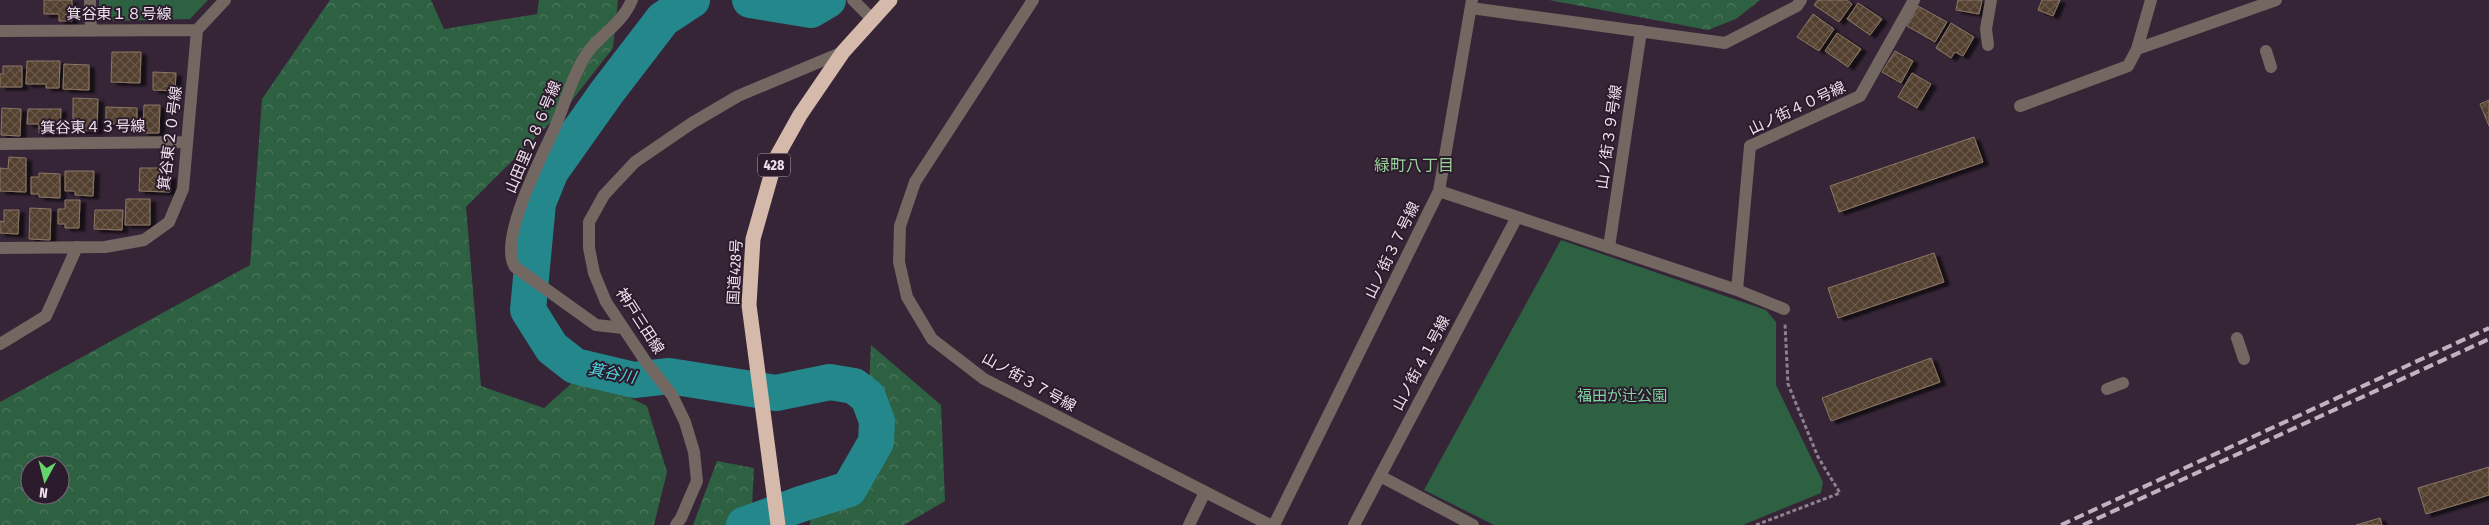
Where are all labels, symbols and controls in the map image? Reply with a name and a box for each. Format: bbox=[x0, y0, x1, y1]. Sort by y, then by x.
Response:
street label: 箕谷東１８号線 bbox=[66, 5, 172, 23]
street label: 山田里２８６号線 bbox=[501, 78, 565, 196]
street label: 山ノ街４０号線 bbox=[1746, 78, 1848, 138]
street label: 山ノ街３９号線 bbox=[1593, 84, 1625, 190]
street label: 箕谷東２０号線 bbox=[155, 85, 185, 191]
street label: 箕谷東４３号線 bbox=[40, 117, 146, 137]
road number: 428 bbox=[758, 154, 790, 176]
district label: 緑町八丁目 bbox=[1374, 156, 1454, 175]
street label: 山ノ街３７号線 bbox=[1361, 199, 1423, 301]
street label: 国道428号 bbox=[724, 238, 746, 306]
street label: 神戸三田線 bbox=[612, 285, 668, 357]
street label: 山ノ街４１号線 bbox=[1388, 312, 1454, 414]
street label: 山ノ街３７号線 bbox=[979, 349, 1079, 415]
water label: 箕谷川 bbox=[587, 359, 639, 387]
park label: 福田が辻公園 bbox=[1577, 387, 1667, 405]
north arrow bbox=[20, 455, 70, 505]
text: N bbox=[38, 483, 49, 501]

